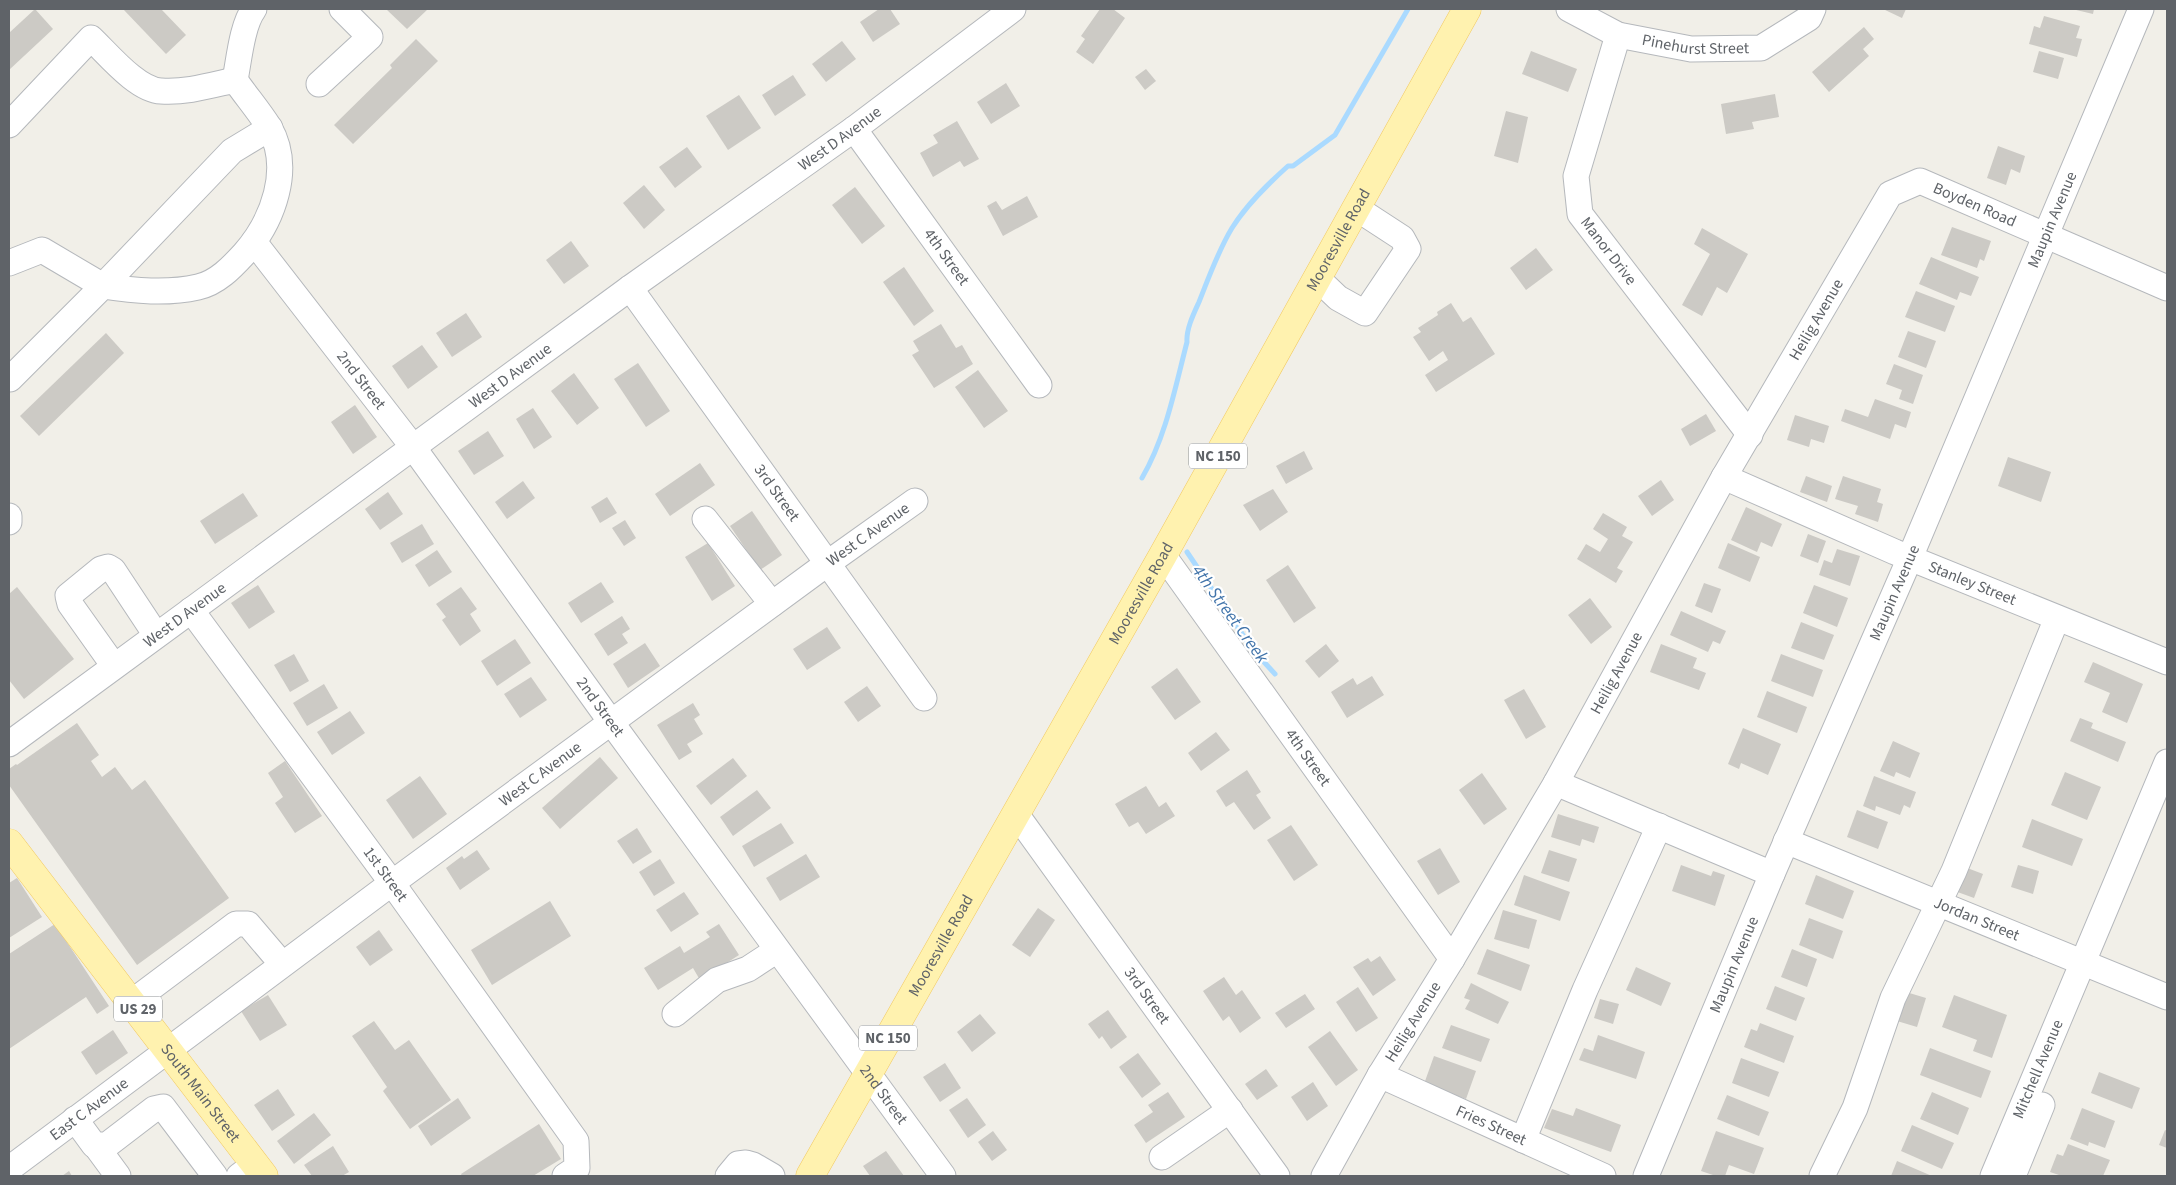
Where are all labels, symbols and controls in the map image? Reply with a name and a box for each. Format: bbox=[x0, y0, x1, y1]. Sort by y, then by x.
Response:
street label: Pinehurst Street bbox=[1640, 29, 1750, 60]
street label: West D Avenue bbox=[794, 101, 886, 176]
street label: Maupin Avenue bbox=[2022, 168, 2082, 271]
street label: Boyden Road bbox=[1930, 177, 2020, 232]
street label: Mooresville Road bbox=[1301, 185, 1376, 295]
street label: Manor Drive bbox=[1575, 212, 1642, 290]
street label: 4th Street bbox=[918, 224, 975, 290]
street label: Heilig Avenue bbox=[1784, 275, 1849, 364]
street label: West D Avenue bbox=[464, 338, 556, 414]
street label: 2nd Street bbox=[331, 346, 391, 415]
road number: NC 150 bbox=[1189, 444, 1247, 468]
street label: 3rd Street bbox=[749, 460, 805, 526]
street label: West C Avenue bbox=[822, 497, 914, 572]
street label: Mooresville Road bbox=[1103, 538, 1179, 649]
street label: Maupin Avenue bbox=[1864, 541, 1925, 644]
street label: Stanley Street bbox=[1925, 556, 2020, 611]
water label: 4th Street Creek bbox=[1186, 560, 1275, 669]
street label: West D Avenue bbox=[139, 577, 231, 653]
street label: Heilig Avenue bbox=[1585, 628, 1648, 718]
street label: 2nd Street bbox=[571, 673, 630, 742]
street label: 4th Street bbox=[1280, 725, 1336, 791]
street label: West C Avenue bbox=[495, 736, 586, 812]
street label: 1st Street bbox=[358, 842, 413, 907]
street label: Mooresville Road bbox=[903, 891, 979, 1001]
street label: Jordan Street bbox=[1930, 892, 2023, 947]
street label: Maupin Avenue bbox=[1704, 913, 1764, 1016]
street label: 3rd Street bbox=[1119, 963, 1175, 1029]
street label: Heilig Avenue bbox=[1380, 977, 1446, 1066]
road number: US 29 bbox=[114, 996, 162, 1022]
street label: Mitchell Avenue bbox=[2007, 1016, 2069, 1122]
road number: NC 150 bbox=[859, 1026, 917, 1050]
street label: South Main Street bbox=[156, 1039, 246, 1148]
street label: 2nd Street bbox=[854, 1060, 913, 1129]
street label: East C Avenue bbox=[45, 1072, 133, 1146]
street label: Fries Street bbox=[1452, 1100, 1530, 1151]

